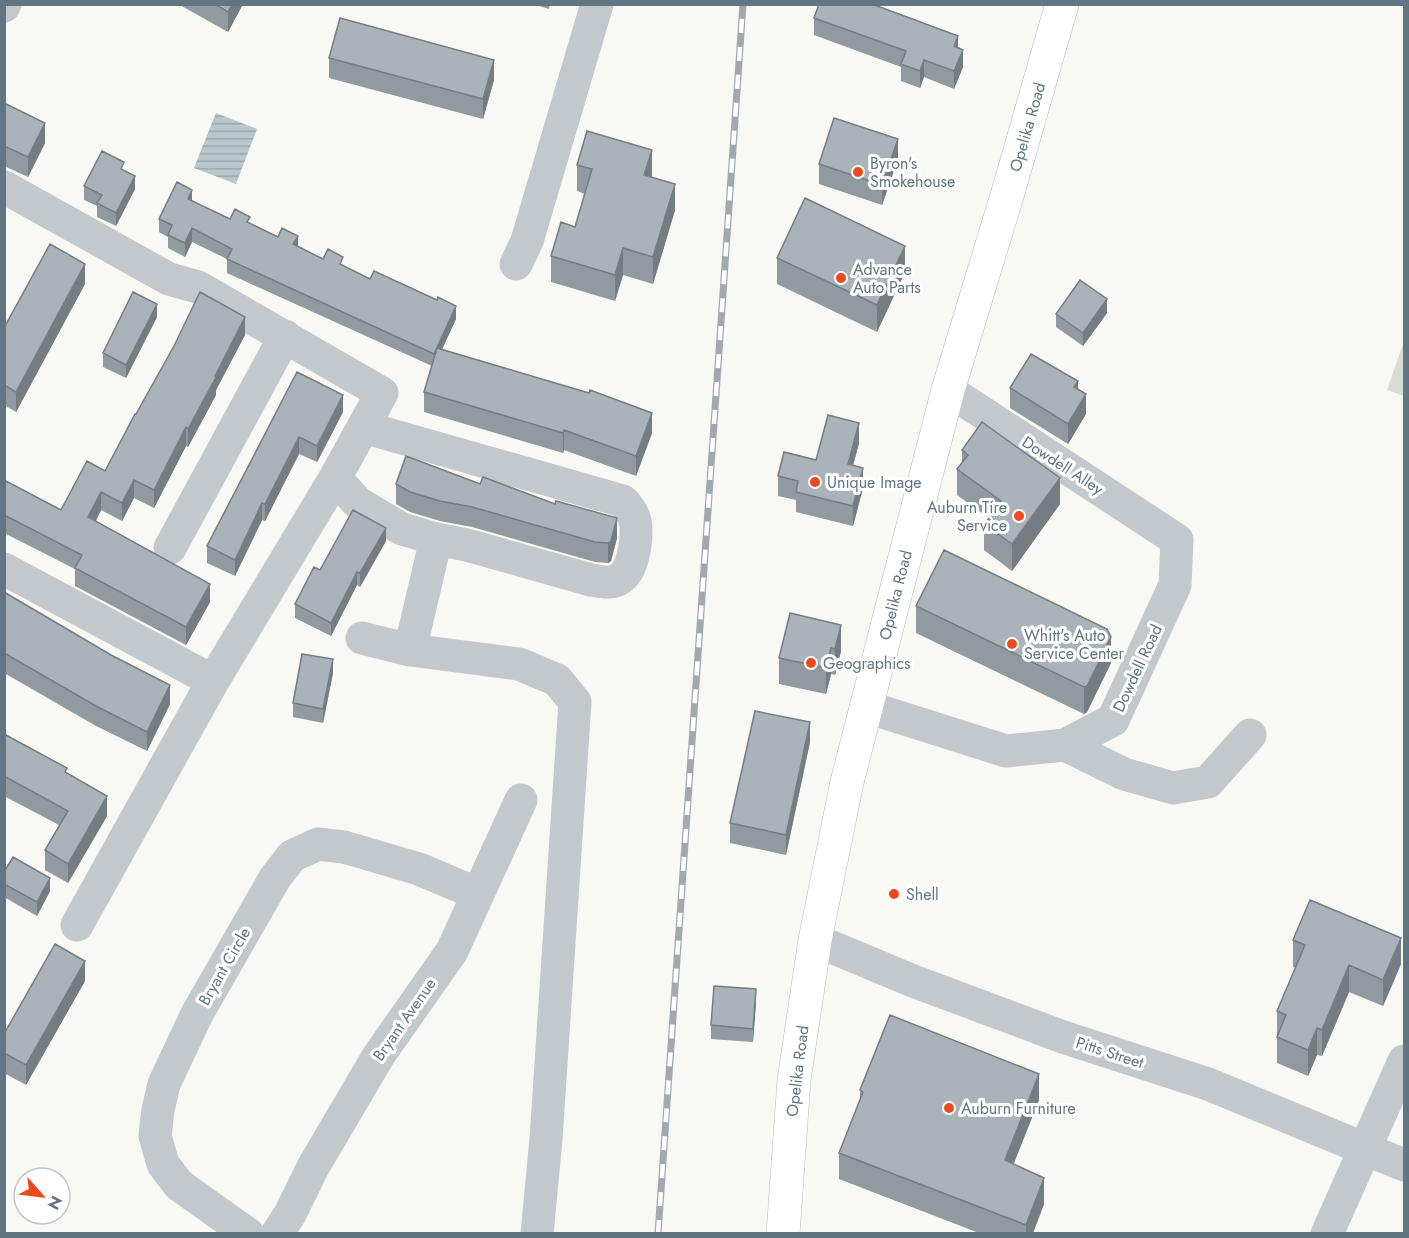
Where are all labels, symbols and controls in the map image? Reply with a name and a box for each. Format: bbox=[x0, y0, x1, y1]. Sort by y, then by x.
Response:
street label: Opelika Road bbox=[1004, 80, 1051, 174]
place label: Byron's Smokehouse bbox=[870, 152, 955, 193]
marker: Byron's Smokehouse bbox=[851, 165, 865, 179]
place label: Advance Auto Parts bbox=[853, 258, 921, 299]
marker: Advance Auto Parts bbox=[834, 271, 848, 285]
street label: Dowdell Alley bbox=[1018, 431, 1109, 501]
place label: Unique Image bbox=[827, 471, 922, 494]
marker: Unique Image bbox=[808, 475, 822, 489]
place label: Auburn Tire Service bbox=[927, 496, 1007, 537]
marker: Auburn Tire Service bbox=[1012, 509, 1026, 523]
street label: Opelika Road bbox=[873, 548, 918, 642]
street label: Dowdell Road bbox=[1107, 621, 1168, 716]
place label: Whitt's Auto Service Center bbox=[1024, 624, 1125, 665]
marker: Whitt's Auto Service Center bbox=[1005, 637, 1019, 651]
place label: Geographics bbox=[823, 652, 910, 675]
marker: Geographics bbox=[804, 656, 818, 670]
place label: Shell bbox=[906, 883, 939, 906]
marker: Shell bbox=[887, 887, 901, 901]
street label: Bryant Circle bbox=[193, 923, 256, 1010]
street label: Bryant Avenue bbox=[367, 973, 442, 1065]
street label: Opelika Road bbox=[780, 1024, 815, 1118]
street label: Pitts Street bbox=[1073, 1031, 1147, 1074]
place label: Auburn Furniture bbox=[961, 1097, 1076, 1120]
marker: Auburn Furniture bbox=[942, 1101, 956, 1115]
north arrow bbox=[12, 1166, 72, 1226]
text: N bbox=[42, 1192, 68, 1214]

